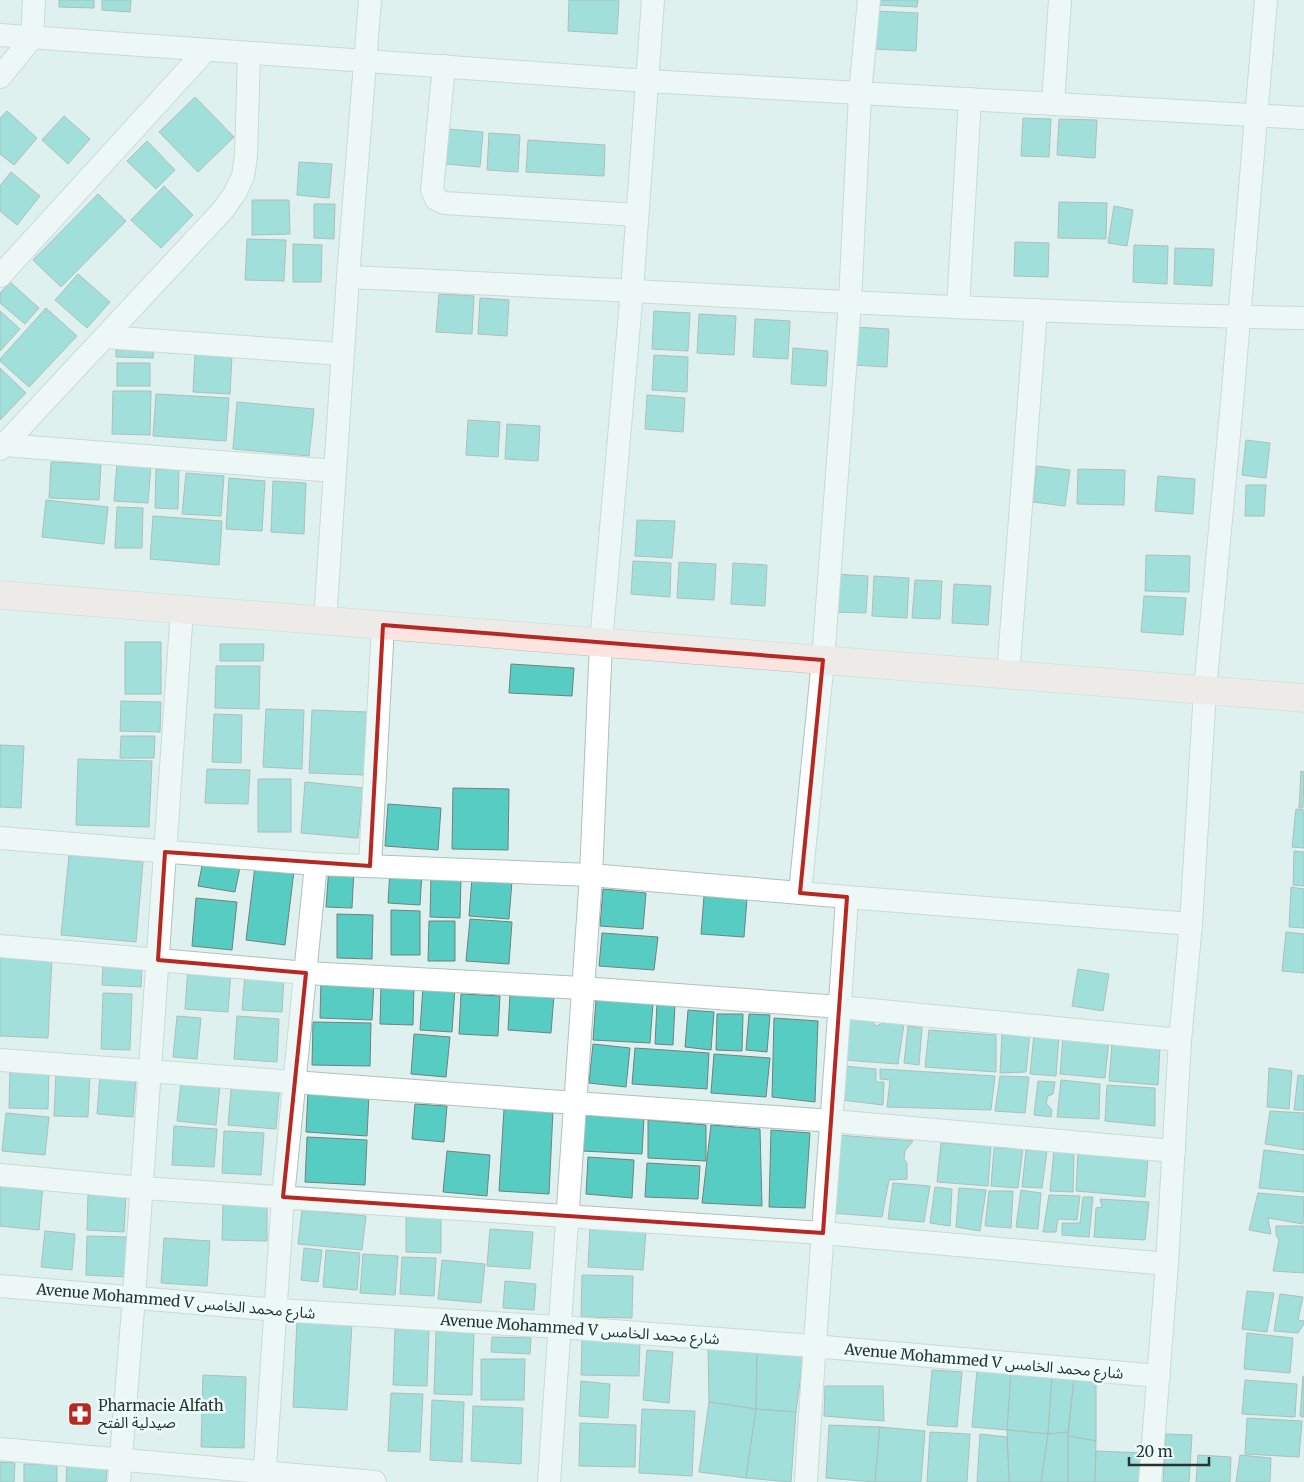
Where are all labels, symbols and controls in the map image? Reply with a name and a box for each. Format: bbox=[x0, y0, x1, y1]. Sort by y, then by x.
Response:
street label: Avenue Mohammed V شارع محمد الخامس bbox=[34, 1279, 317, 1326]
street label: Avenue Mohammed V شارع محمد الخامس bbox=[438, 1310, 721, 1351]
street label: Avenue Mohammed V شارع محمد الخامس bbox=[842, 1339, 1125, 1386]
place label: Pharmacie Alfath صيدلية الفتح bbox=[98, 1396, 224, 1435]
pharmacy icon: Pharmacie Alfath صيدلية الفتح bbox=[67, 1401, 93, 1427]
scale bar bbox=[1129, 1434, 1209, 1466]
text: 20 m bbox=[1136, 1442, 1173, 1461]

